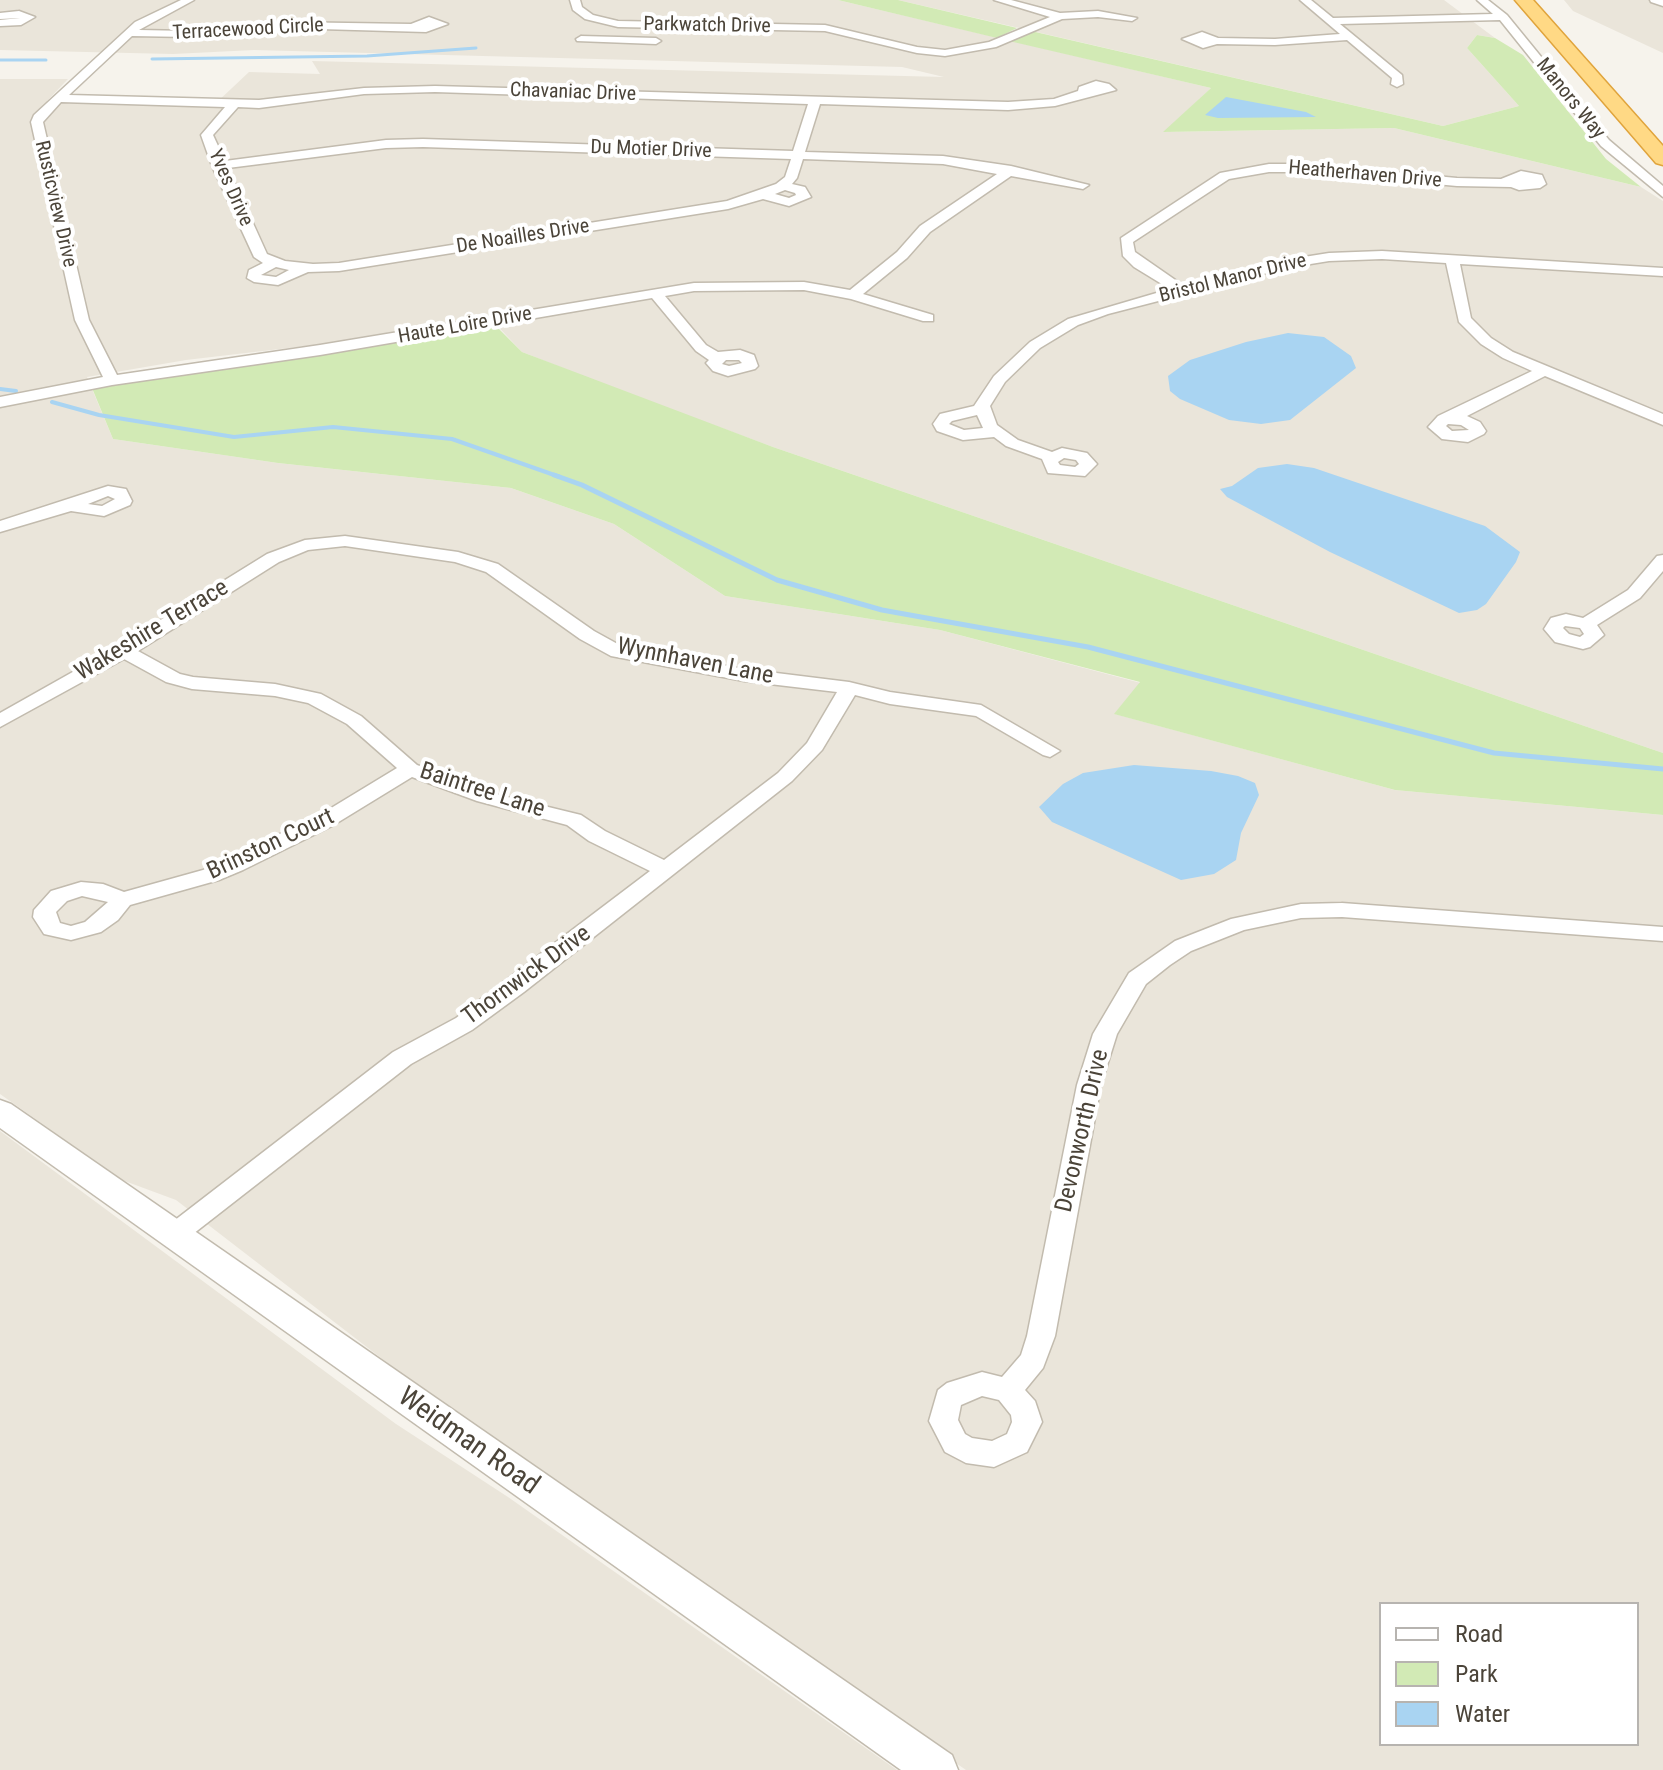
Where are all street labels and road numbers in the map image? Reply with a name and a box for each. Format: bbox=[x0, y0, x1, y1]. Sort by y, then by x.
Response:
street label: Parkwatch Drive bbox=[643, 13, 771, 39]
street label: Terracewood Circle bbox=[172, 14, 324, 46]
street label: Manors Way bbox=[1530, 54, 1610, 144]
street label: Chavaniac Drive bbox=[510, 79, 636, 107]
street label: Du Motier Drive bbox=[590, 136, 712, 164]
street label: Rusticview Drive bbox=[29, 138, 81, 270]
street label: Yves Drive bbox=[202, 146, 258, 230]
street label: Heatherhaven Drive bbox=[1288, 156, 1442, 194]
street label: De Noailles Drive bbox=[455, 215, 591, 259]
street label: Bristol Manor Drive bbox=[1157, 249, 1309, 309]
street label: Haute Loire Drive bbox=[396, 302, 534, 350]
street label: Wakeshire Terrace bbox=[70, 574, 234, 688]
street label: Wynnhaven Lane bbox=[614, 633, 776, 691]
street label: Baintree Lane bbox=[416, 757, 548, 825]
street label: Brinston Court bbox=[203, 803, 339, 887]
street label: Thornwick Drive bbox=[457, 920, 597, 1032]
street label: Devonworth Drive bbox=[1050, 1047, 1116, 1215]
street label: Weidman Road bbox=[391, 1381, 545, 1503]

